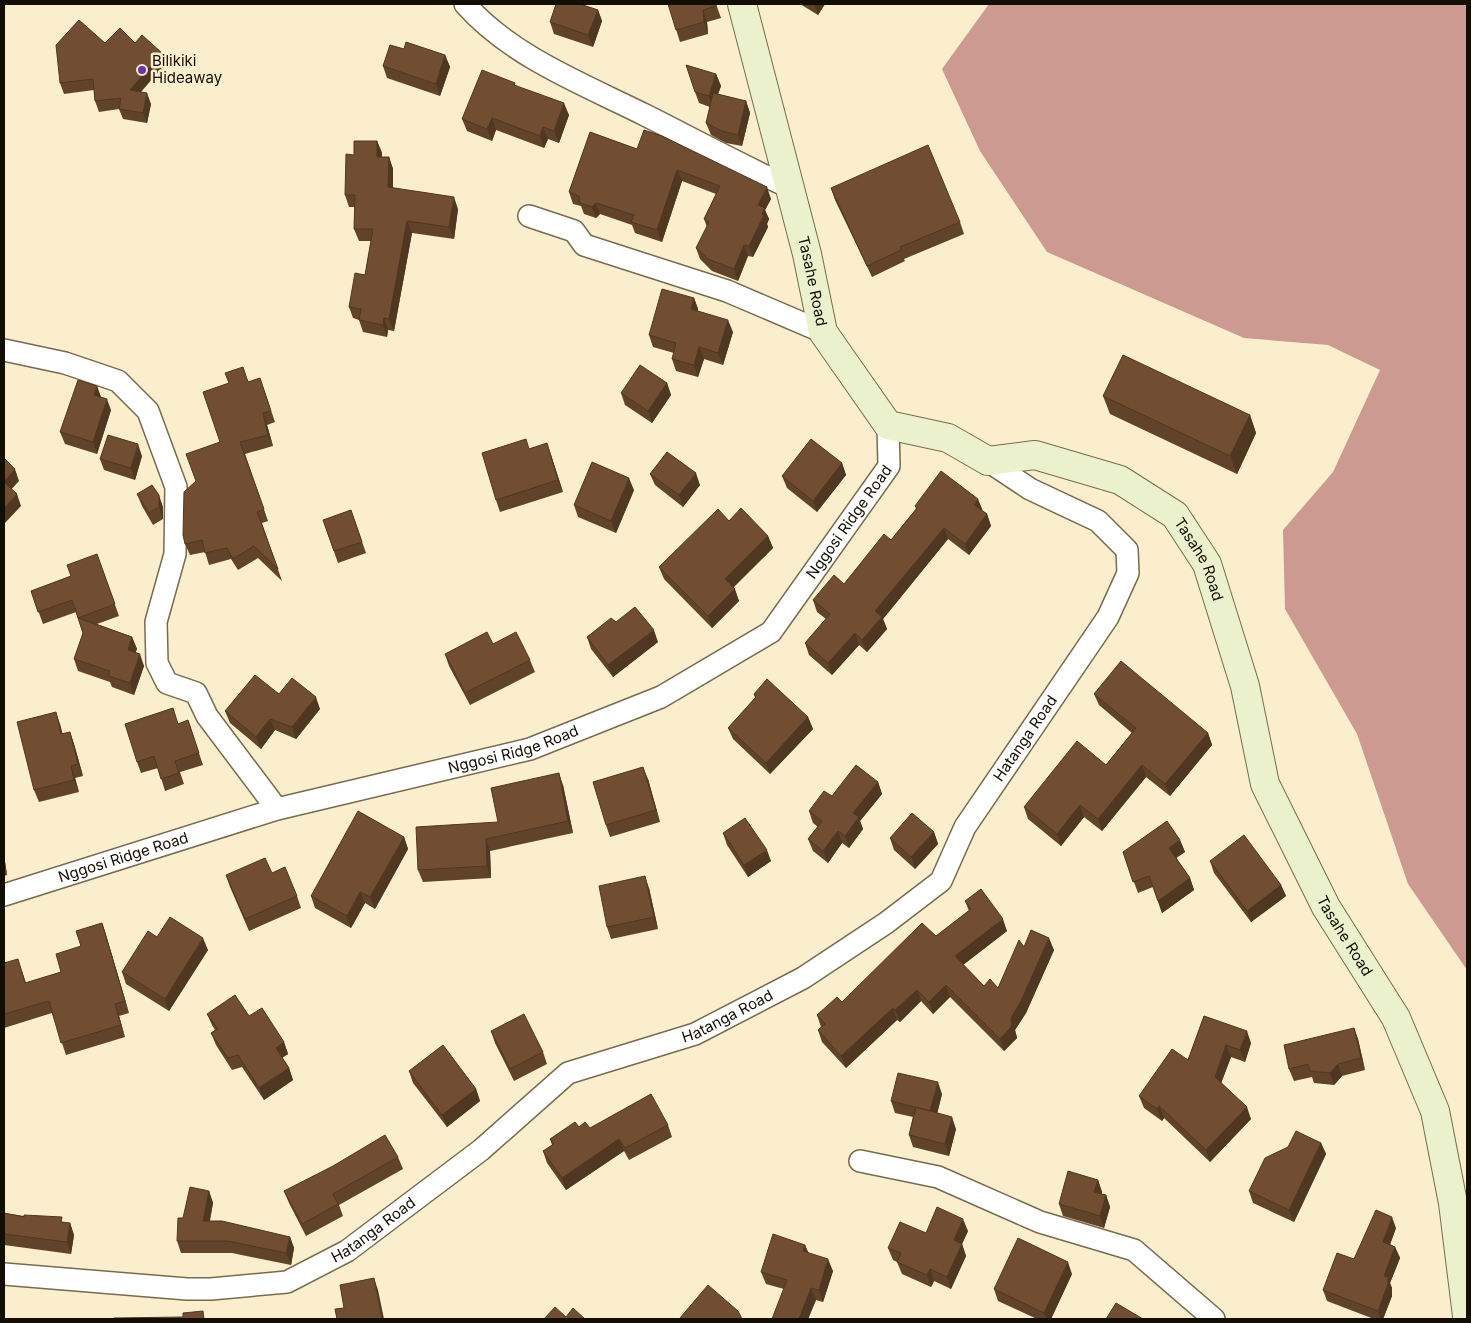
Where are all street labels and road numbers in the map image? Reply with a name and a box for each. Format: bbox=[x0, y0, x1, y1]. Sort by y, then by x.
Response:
street label: Tasahe Road bbox=[794, 234, 832, 328]
street label: Nggosi Ridge Road bbox=[802, 461, 896, 582]
street label: Tasahe Road bbox=[1170, 514, 1228, 603]
street label: Hatanga Road bbox=[989, 691, 1061, 785]
street label: Nggosi Ridge Road bbox=[446, 721, 581, 777]
street label: Nggosi Ridge Road bbox=[56, 828, 190, 886]
street label: Tasahe Road bbox=[1313, 892, 1377, 979]
street label: Hatanga Road bbox=[679, 985, 776, 1047]
street label: Hatanga Road bbox=[328, 1193, 419, 1267]

